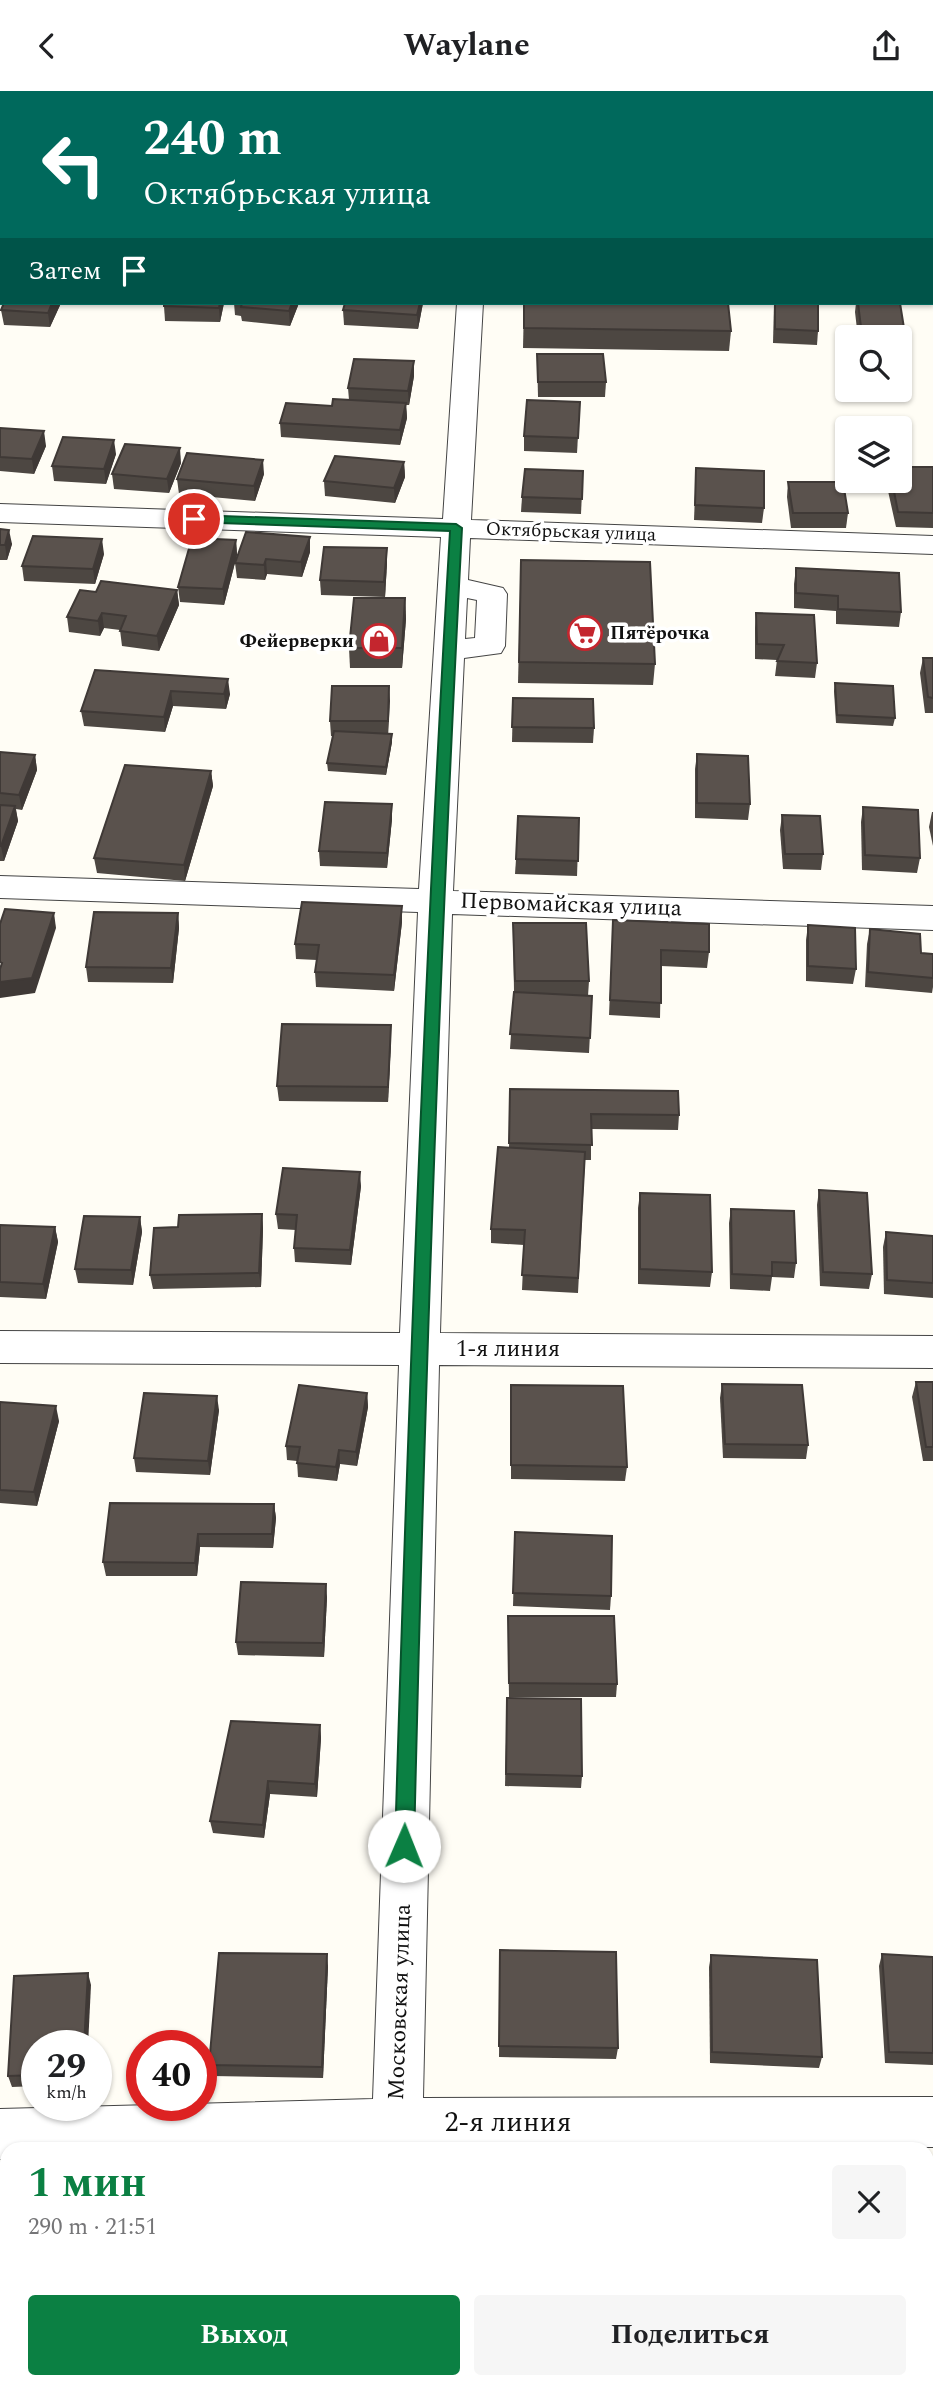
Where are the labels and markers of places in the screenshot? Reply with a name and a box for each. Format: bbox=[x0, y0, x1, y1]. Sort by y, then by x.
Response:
pin bbox=[164, 489, 224, 549]
supermarket icon: Пятёрочка bbox=[566, 614, 604, 652]
place label: Пятёрочка bbox=[610, 619, 710, 648]
shop icon: Фейерверки bbox=[360, 622, 398, 660]
place label: Фейерверки bbox=[240, 627, 354, 656]

